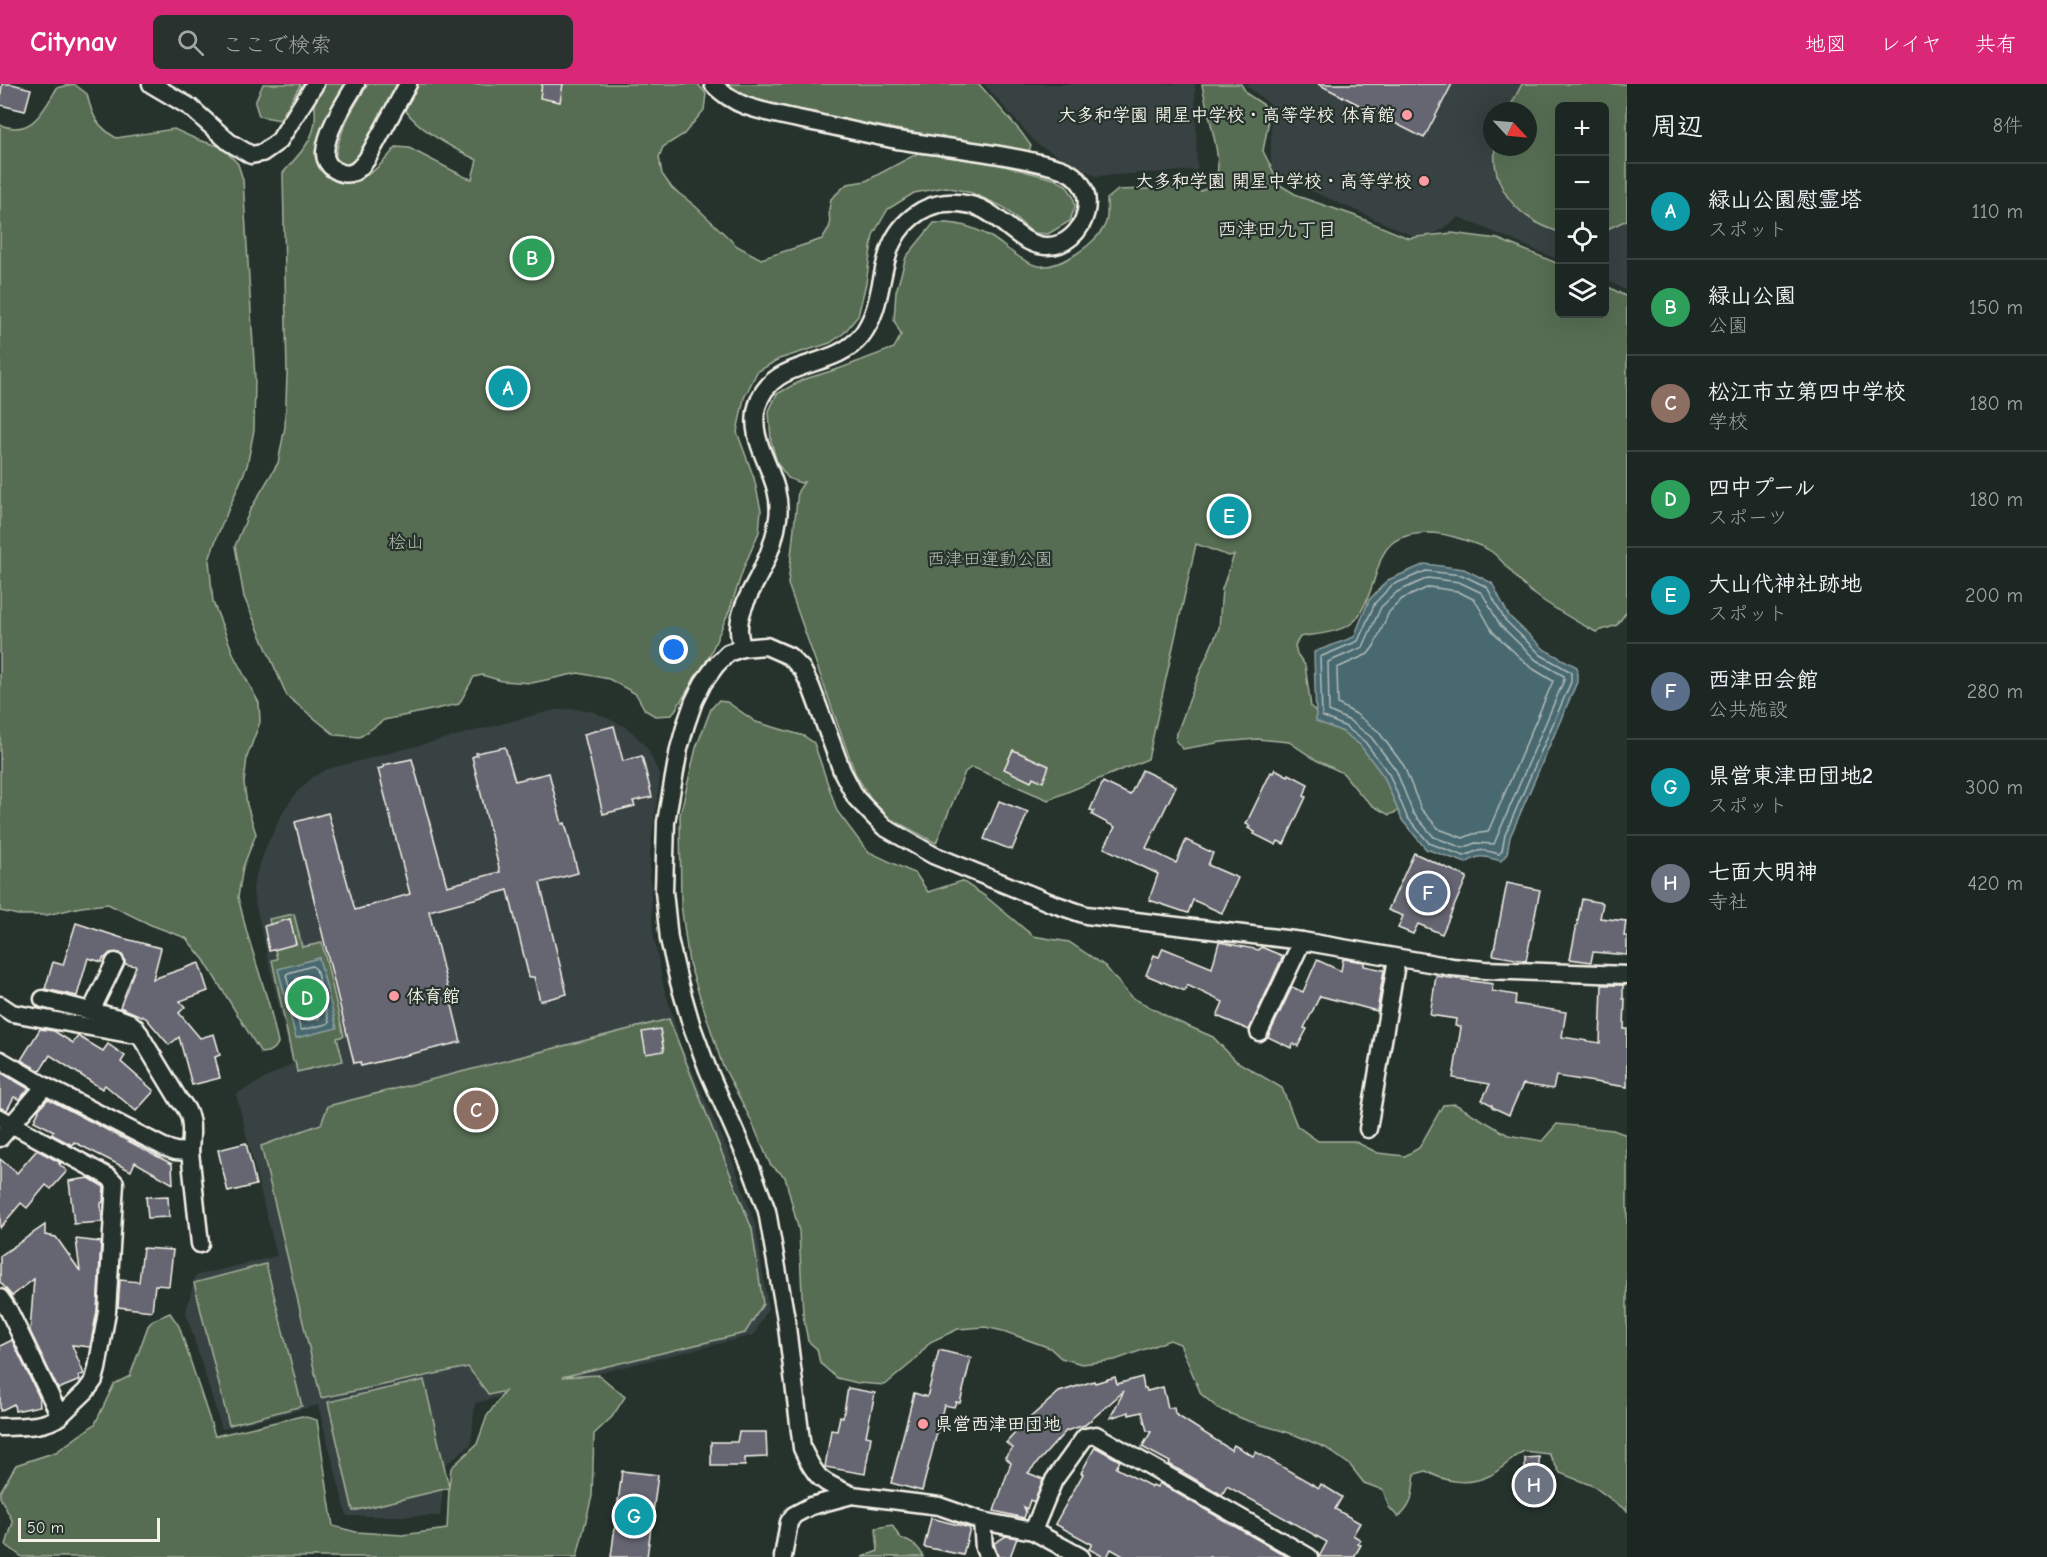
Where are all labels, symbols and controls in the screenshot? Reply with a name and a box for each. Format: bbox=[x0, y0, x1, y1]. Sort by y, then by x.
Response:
search box bbox=[153, 15, 573, 69]
text: Citynav bbox=[30, 26, 117, 58]
icon: search bbox=[174, 26, 207, 59]
text: ここで検索 bbox=[222, 32, 332, 58]
text: 地図 bbox=[1805, 32, 1847, 56]
text: レイヤ bbox=[1880, 32, 1942, 56]
text: 共有 bbox=[1975, 32, 2017, 56]
north arrow bbox=[1483, 102, 1537, 156]
map controls bbox=[1555, 102, 1609, 318]
button: + bbox=[1555, 102, 1609, 156]
place label: 大多和学園 開星中学校・高等学校 体育館 bbox=[1058, 105, 1395, 126]
marker: 大多和学園 開星中学校・高等学校 体育館 bbox=[1400, 108, 1414, 122]
text: 周辺 bbox=[1651, 112, 1703, 142]
text: 8件 bbox=[1993, 114, 2023, 137]
button: − bbox=[1555, 156, 1609, 210]
place label: 大多和学園 開星中学校・高等学校 bbox=[1136, 171, 1412, 192]
marker: 大多和学園 開星中学校・高等学校 bbox=[1417, 174, 1431, 188]
text: 緑山公園慰霊塔 bbox=[1708, 187, 1862, 213]
text: A bbox=[1665, 200, 1676, 223]
text: 110 m bbox=[1972, 200, 2023, 223]
button: locate bbox=[1555, 210, 1609, 264]
district label: 西津田九丁目 bbox=[1217, 218, 1337, 241]
text: スポット bbox=[1708, 218, 1788, 241]
pin: B bbox=[512, 236, 552, 280]
button: layers bbox=[1555, 264, 1609, 318]
text: 緑山公園 bbox=[1708, 283, 1796, 309]
text: B bbox=[1664, 296, 1677, 319]
text: 150 m bbox=[1969, 296, 2023, 319]
text: 公園 bbox=[1708, 314, 1748, 337]
pin: A bbox=[488, 366, 528, 410]
text: 松江市立第四中学校 bbox=[1708, 379, 1906, 405]
text: C bbox=[1664, 392, 1677, 415]
text: 180 m bbox=[1969, 392, 2023, 415]
text: 学校 bbox=[1708, 410, 1748, 433]
text: 四中プール bbox=[1708, 475, 1816, 501]
text: D bbox=[1664, 488, 1677, 511]
text: 180 m bbox=[1969, 488, 2023, 511]
pin: E bbox=[1210, 494, 1248, 538]
text: スポーツ bbox=[1708, 506, 1788, 529]
park label: 桧山 bbox=[388, 532, 424, 553]
park label: 西津田運動公園 bbox=[927, 549, 1053, 570]
text: 大山代神社跡地 bbox=[1708, 571, 1862, 597]
text: E bbox=[1665, 584, 1676, 607]
text: 200 m bbox=[1965, 584, 2023, 607]
text: スポット bbox=[1708, 602, 1788, 625]
your location bbox=[659, 635, 688, 664]
text: 西津田会館 bbox=[1708, 667, 1818, 693]
text: F bbox=[1665, 680, 1676, 703]
text: 280 m bbox=[1967, 680, 2023, 703]
text: 公共施設 bbox=[1708, 698, 1788, 721]
text: 県営東津田団地2 bbox=[1708, 763, 1873, 789]
text: G bbox=[1663, 776, 1678, 799]
text: 300 m bbox=[1965, 776, 2023, 799]
text: スポット bbox=[1708, 794, 1788, 817]
text: 七面大明神 bbox=[1708, 859, 1818, 885]
pin: F bbox=[1408, 870, 1448, 916]
text: H bbox=[1663, 872, 1678, 895]
text: 420 m bbox=[1967, 872, 2023, 895]
text: 寺社 bbox=[1708, 890, 1748, 913]
pin: D bbox=[288, 976, 326, 1020]
place label: 体育館 bbox=[406, 986, 460, 1007]
marker: 体育館 bbox=[387, 989, 401, 1003]
pin: C bbox=[456, 1088, 496, 1132]
place label: 県営西津田団地 bbox=[935, 1414, 1061, 1435]
marker: 県営西津田団地 bbox=[916, 1417, 930, 1431]
pin: H bbox=[1514, 1462, 1553, 1508]
pin: G bbox=[614, 1494, 654, 1538]
scale bar bbox=[18, 1515, 160, 1542]
text: 50 m bbox=[27, 1519, 64, 1537]

